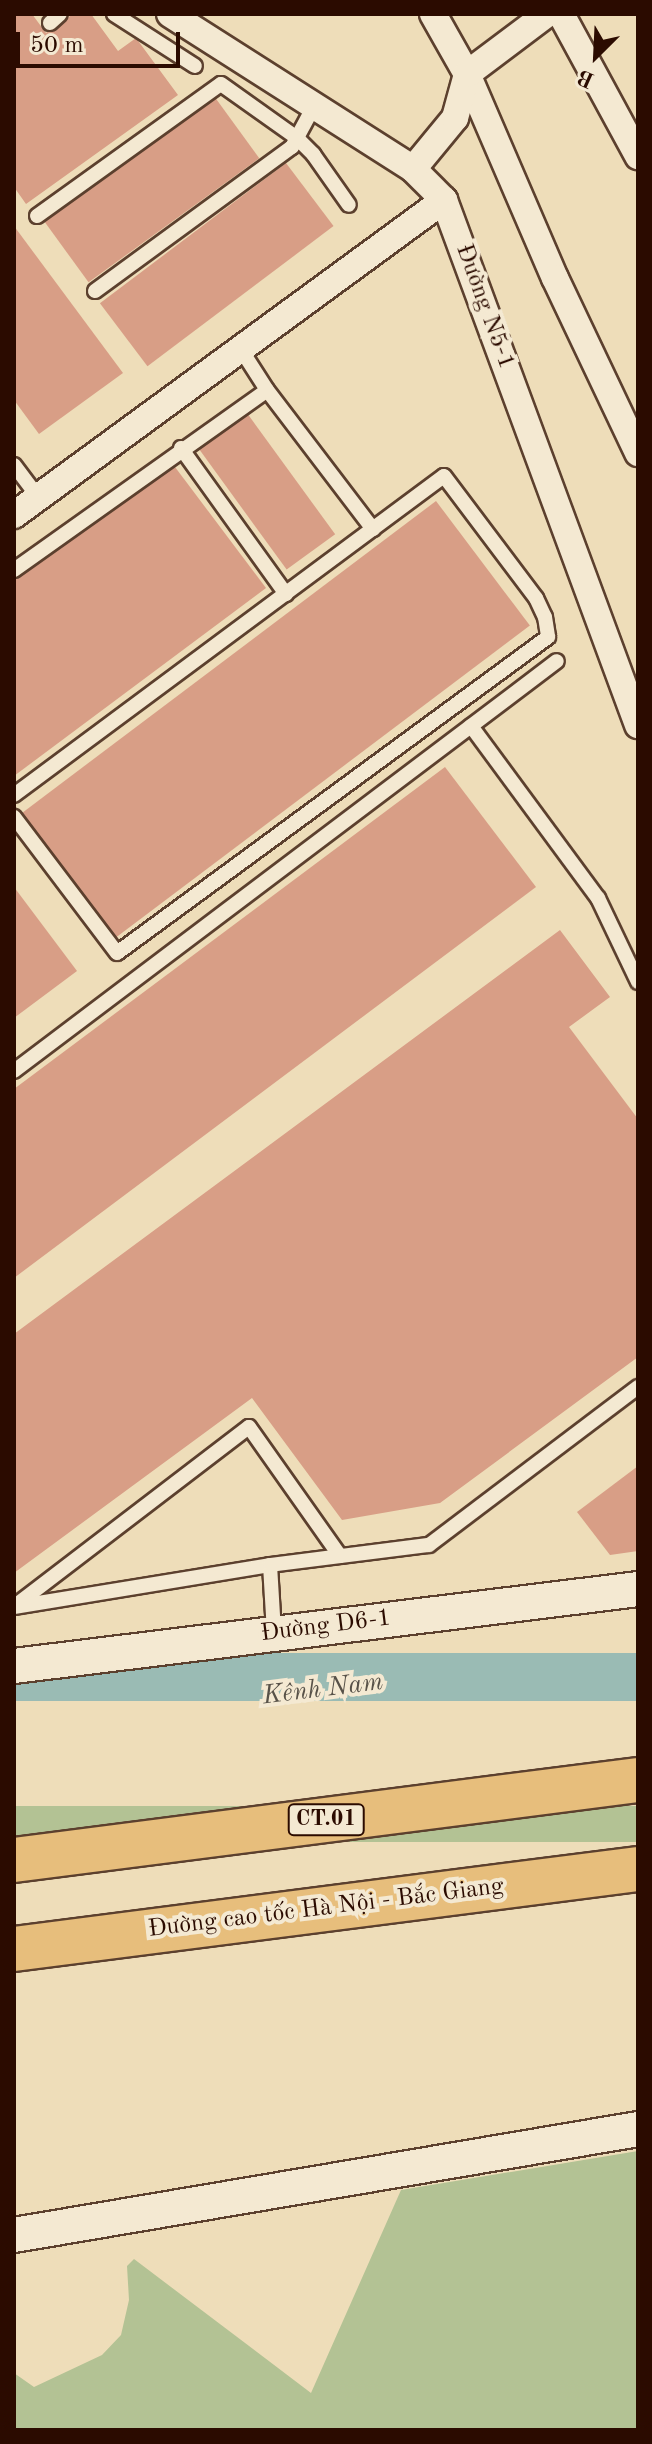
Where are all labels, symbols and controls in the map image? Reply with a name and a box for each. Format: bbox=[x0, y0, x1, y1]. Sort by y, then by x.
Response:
scale bar bbox=[20, 16, 184, 66]
north arrow bbox=[556, 16, 636, 96]
text: 50 m bbox=[30, 34, 84, 58]
text: B bbox=[575, 65, 598, 91]
street label: Đường N5-1 bbox=[448, 241, 520, 373]
street label: Đường D6-1 bbox=[259, 1605, 393, 1649]
water label: Kênh Nam bbox=[261, 1667, 385, 1713]
road number: CT.01 bbox=[286, 1802, 366, 1838]
street label: Đường cao tốc Hà Nội - Bắc Giang bbox=[147, 1873, 505, 1945]

